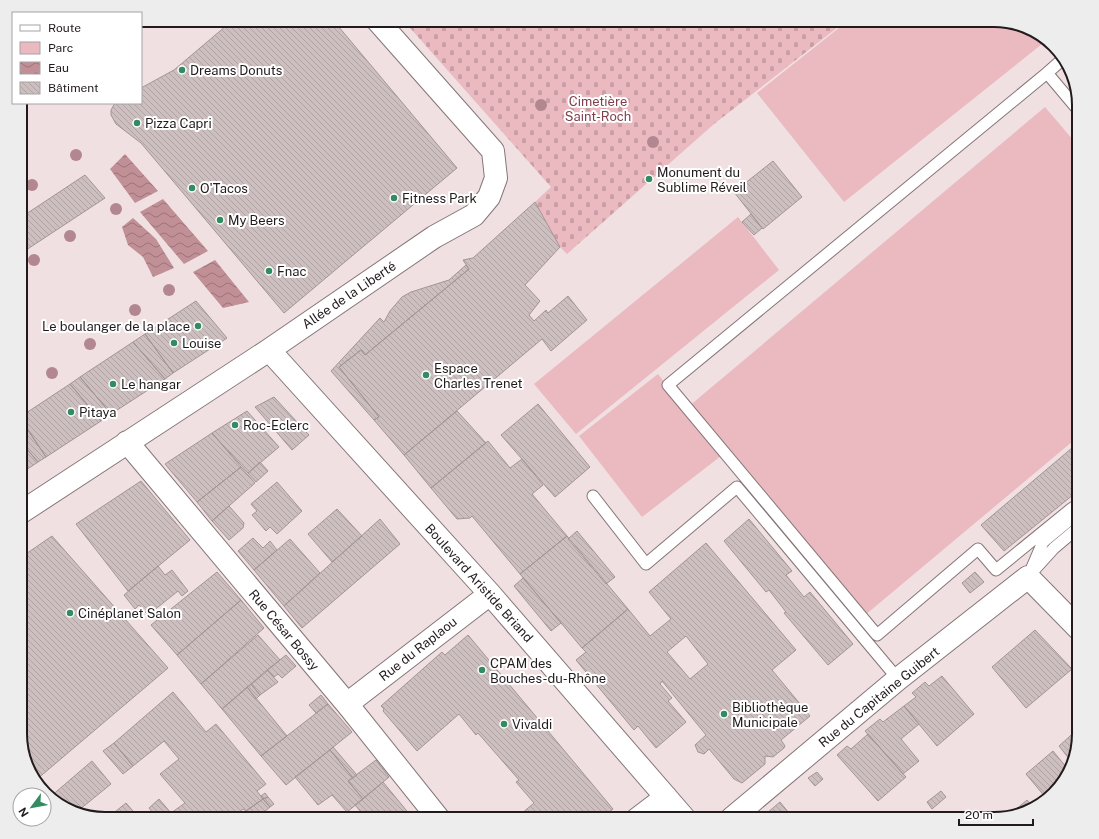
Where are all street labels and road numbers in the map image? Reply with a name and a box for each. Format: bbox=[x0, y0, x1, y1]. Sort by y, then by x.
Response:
street label: Allée de la Liberté bbox=[299, 258, 399, 332]
street label: Boulevard Aristide Briand bbox=[422, 521, 536, 645]
street label: Rue César Bossy bbox=[246, 586, 322, 674]
street label: Rue du Raplaou bbox=[376, 614, 460, 684]
street label: Rue du Capitaine Guibert bbox=[816, 644, 942, 750]

